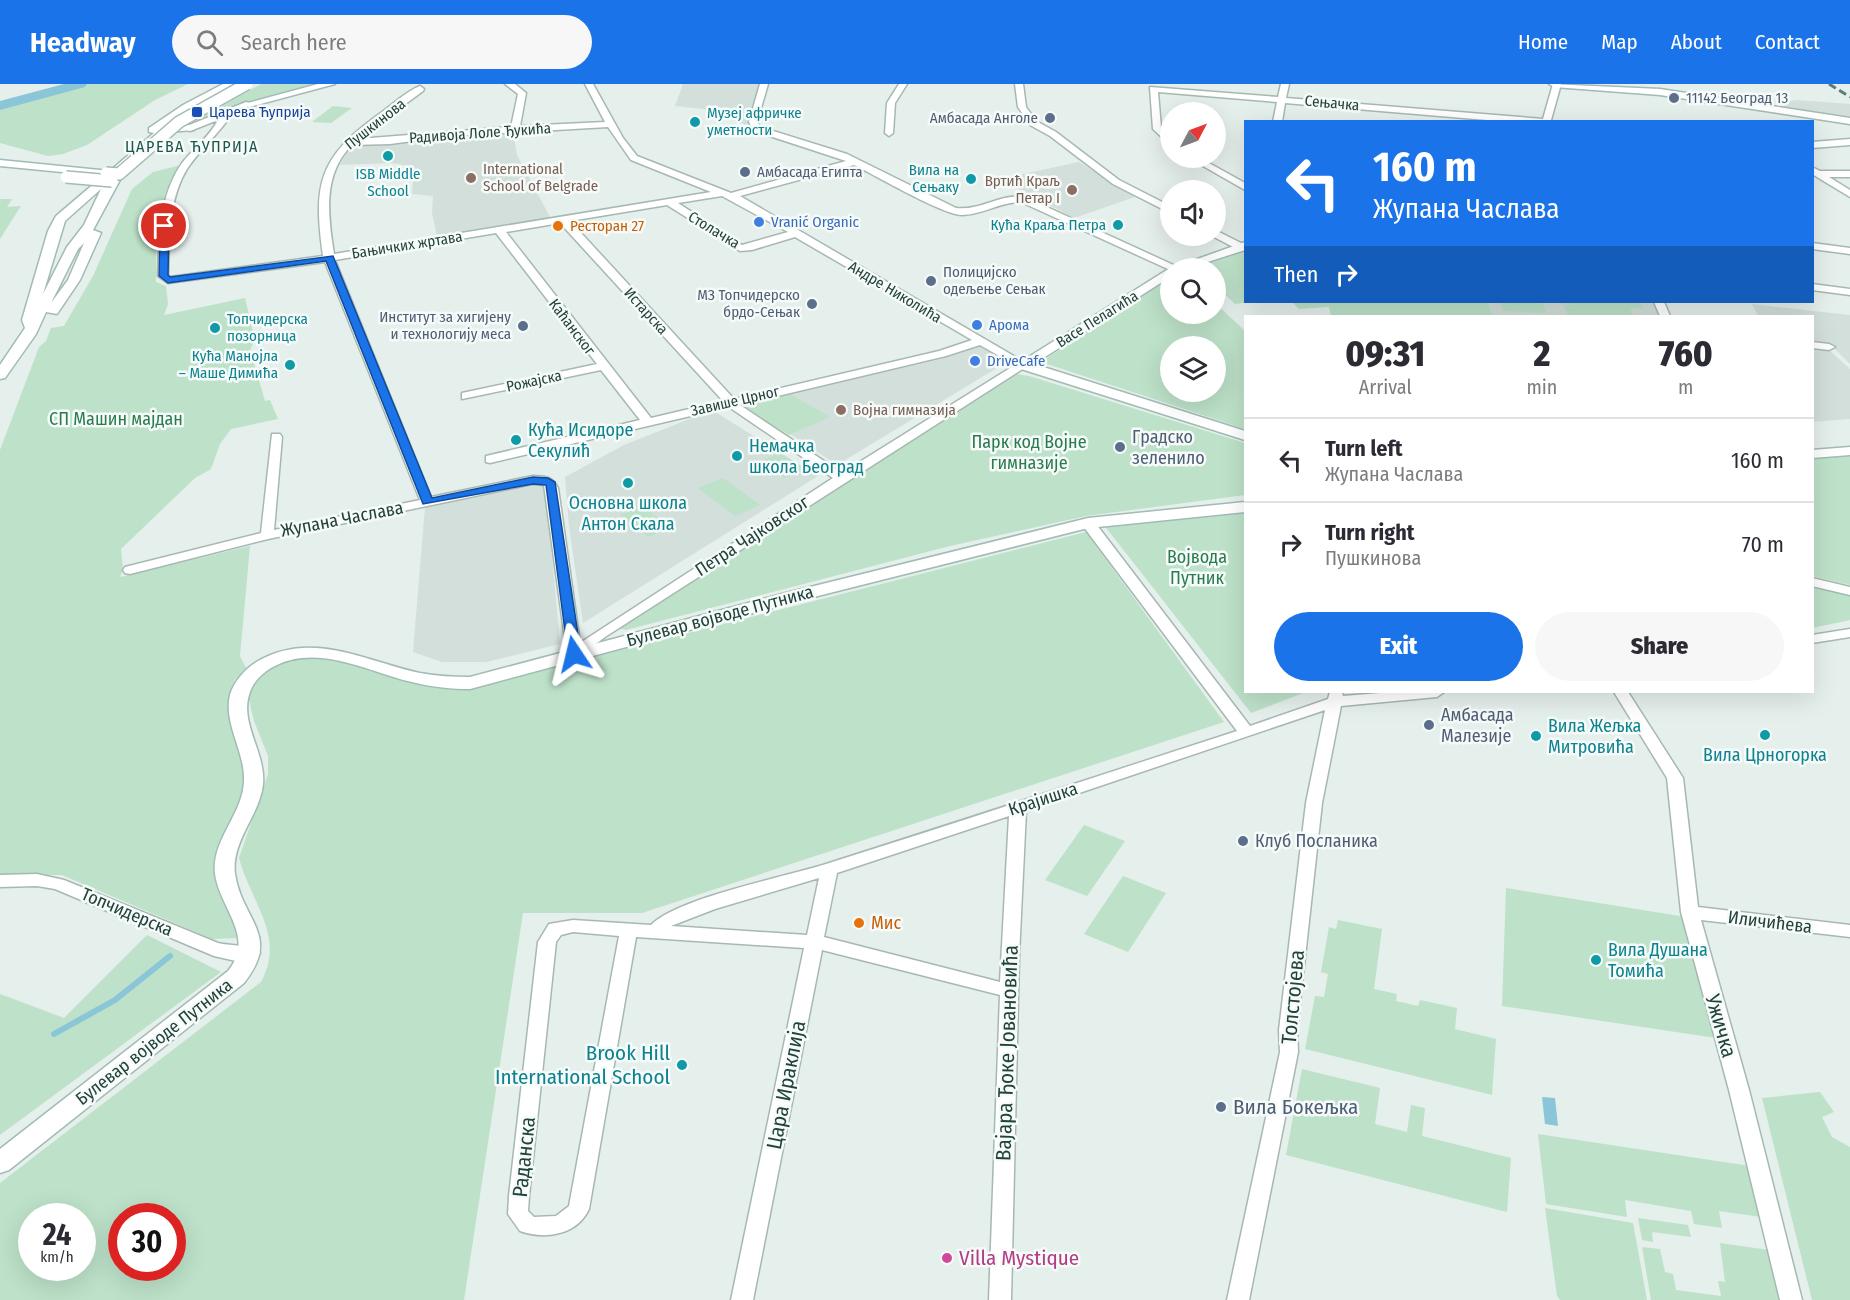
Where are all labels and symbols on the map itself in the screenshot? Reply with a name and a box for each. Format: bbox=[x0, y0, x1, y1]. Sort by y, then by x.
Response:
place label: 11142 Београд 13 bbox=[1686, 89, 1788, 107]
marker: 11142 Београд 13 bbox=[1667, 91, 1681, 105]
street label: Сењачка bbox=[1304, 92, 1360, 114]
street label: Пушкинова bbox=[341, 95, 409, 153]
north arrow bbox=[1160, 102, 1226, 168]
place label: Царева Ћуприја bbox=[209, 103, 311, 121]
place label: Музеј афричке уметности bbox=[707, 104, 802, 139]
marker: Царева Ћуприја bbox=[190, 105, 204, 119]
place label: Амбасада Анголе bbox=[930, 109, 1038, 127]
marker: Амбасада Анголе bbox=[1043, 111, 1057, 125]
marker: Музеј афричке уметности bbox=[688, 115, 702, 129]
street label: Радивоја Лоле Ђукића bbox=[408, 119, 552, 147]
district label: ЦАРЕВА ЋУПРИЈА bbox=[125, 137, 259, 156]
marker: ISB Middle School bbox=[381, 149, 395, 163]
place label: International School of Belgrade bbox=[483, 160, 598, 195]
place label: Вила на Сењаку bbox=[909, 161, 959, 196]
place label: Амбасада Египта bbox=[757, 163, 863, 181]
place label: ISB Middle School bbox=[356, 165, 420, 200]
marker: Амбасада Египта bbox=[738, 165, 752, 179]
marker: International School of Belgrade bbox=[464, 171, 478, 185]
marker: Вила на Сењаку bbox=[964, 172, 978, 186]
place label: Вртић Краљ Петар I bbox=[985, 172, 1060, 207]
marker: Вртић Краљ Петар I bbox=[1065, 183, 1079, 197]
pin bbox=[138, 200, 189, 251]
street label: Столачка bbox=[685, 208, 743, 252]
place label: Vranić Organic bbox=[771, 213, 859, 231]
marker: Vranić Organic bbox=[752, 215, 766, 229]
place label: Кућа Краља Петра bbox=[990, 216, 1106, 234]
place label: Ресторан 27 bbox=[570, 217, 644, 235]
marker: Кућа Краља Петра bbox=[1111, 218, 1125, 232]
marker: Ресторан 27 bbox=[551, 219, 565, 233]
street label: Бањичких жртава bbox=[350, 227, 464, 263]
street label: Андре Николића bbox=[845, 257, 945, 327]
place label: Полицијско одељење Сењак bbox=[943, 263, 1046, 298]
marker: Полицијско одељење Сењак bbox=[924, 274, 938, 288]
street label: Истарска bbox=[620, 284, 672, 338]
place label: МЗ Топчидерско брдо-Сењак bbox=[697, 286, 800, 321]
street label: Васе Пелагића bbox=[1053, 287, 1141, 351]
street label: Каћанског bbox=[545, 295, 599, 359]
marker: МЗ Топчидерско брдо-Сењак bbox=[805, 297, 819, 311]
place label: Институт за хигијену и технологију меса bbox=[379, 308, 511, 343]
place label: Топчидерска позорница bbox=[227, 310, 308, 345]
place label: Арома bbox=[989, 316, 1029, 334]
marker: Арома bbox=[970, 318, 984, 332]
marker: Институт за хигијену и технологију меса bbox=[516, 319, 530, 333]
marker: Топчидерска позорница bbox=[208, 321, 222, 335]
place label: Кућа Манојла – Маше Димића bbox=[179, 347, 278, 382]
place label: DriveCafe bbox=[987, 352, 1045, 370]
marker: DriveCafe bbox=[968, 354, 982, 368]
marker: Кућа Манојла – Маше Димића bbox=[283, 358, 297, 372]
street label: Рожајска bbox=[505, 366, 563, 396]
street label: Завише Црног bbox=[689, 382, 781, 420]
place label: Војна гимназија bbox=[853, 401, 956, 419]
marker: Војна гимназија bbox=[834, 403, 848, 417]
park label: СП Машин мајдан bbox=[49, 408, 183, 430]
place label: Кућа Исидоре Секулић bbox=[528, 419, 633, 462]
place label: Градско зеленило bbox=[1132, 426, 1205, 469]
park label: Парк код Војне гимназије bbox=[971, 431, 1087, 474]
marker: Кућа Исидоре Секулић bbox=[509, 433, 523, 447]
place label: Немачка школа Београд bbox=[749, 435, 864, 478]
marker: Градско зеленило bbox=[1113, 440, 1127, 454]
marker: Немачка школа Београд bbox=[730, 449, 744, 463]
marker: Основна школа Антон Скала bbox=[621, 476, 635, 490]
street label: Петра Чајковског bbox=[691, 491, 813, 581]
place label: Основна школа Антон Скала bbox=[569, 492, 687, 535]
street label: Жупана Часлава bbox=[279, 496, 405, 542]
park label: Војвода Путник bbox=[1167, 546, 1227, 589]
street label: Булевар војводе Путника bbox=[624, 580, 816, 652]
position arrow bbox=[542, 622, 606, 686]
place label: Амбасада Малезије bbox=[1441, 704, 1514, 747]
place label: Вила Жељка Митровића bbox=[1548, 715, 1642, 758]
marker: Амбасада Малезије bbox=[1422, 718, 1436, 732]
marker: Вила Црногорка bbox=[1758, 728, 1772, 742]
marker: Вила Жељка Митровића bbox=[1529, 729, 1543, 743]
place label: Вила Црногорка bbox=[1703, 744, 1827, 766]
street label: Крајишка bbox=[1005, 777, 1081, 821]
place label: Клуб Посланика bbox=[1255, 830, 1378, 852]
marker: Клуб Посланика bbox=[1236, 834, 1250, 848]
street label: Топчидерска bbox=[78, 883, 176, 941]
street label: Иличићева bbox=[1727, 906, 1813, 938]
place label: Мис bbox=[871, 912, 901, 934]
marker: Мис bbox=[852, 916, 866, 930]
place label: Вила Душана Томића bbox=[1608, 939, 1708, 982]
street label: Вајара Ђоке Јовановића bbox=[990, 945, 1024, 1161]
street label: Толстојева bbox=[1276, 949, 1310, 1045]
marker: Вила Душана Томића bbox=[1589, 953, 1603, 967]
street label: Булевар војводе Путника bbox=[71, 974, 237, 1110]
street label: Ужичка bbox=[1699, 990, 1742, 1061]
street label: Цара Ираклија bbox=[761, 1018, 811, 1152]
place label: Brook Hill International School bbox=[495, 1040, 670, 1090]
marker: Brook Hill International School bbox=[675, 1058, 689, 1072]
place label: Вила Бокељка bbox=[1233, 1094, 1358, 1120]
marker: Вила Бокељка bbox=[1214, 1100, 1228, 1114]
street label: Раданска bbox=[507, 1115, 541, 1199]
speed limit sign: 30 bbox=[108, 1203, 186, 1281]
place label: Villa Mystique bbox=[959, 1245, 1079, 1271]
marker: Villa Mystique bbox=[940, 1251, 954, 1265]

